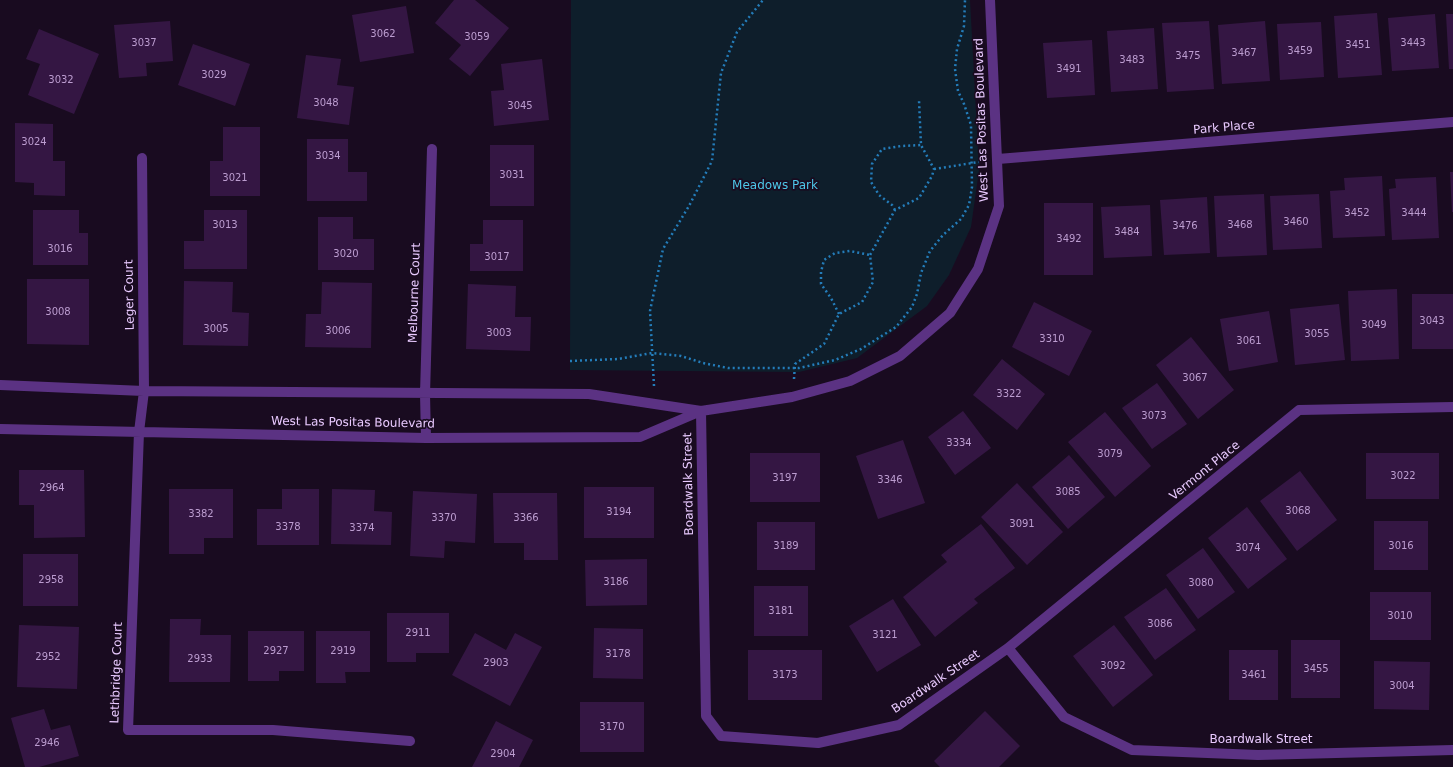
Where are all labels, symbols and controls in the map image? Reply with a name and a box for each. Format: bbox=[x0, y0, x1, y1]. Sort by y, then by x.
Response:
house number: 3062 bbox=[370, 28, 396, 40]
house number: 3059 bbox=[464, 31, 490, 43]
house number: 3037 bbox=[131, 37, 157, 49]
house number: 3443 bbox=[1400, 37, 1426, 49]
street label: West Las Positas Boulevard bbox=[972, 38, 992, 202]
house number: 3451 bbox=[1345, 39, 1371, 51]
house number: 3459 bbox=[1287, 45, 1313, 57]
house number: 3467 bbox=[1231, 47, 1257, 59]
house number: 3475 bbox=[1175, 50, 1201, 62]
house number: 3483 bbox=[1119, 54, 1145, 66]
house number: 3491 bbox=[1056, 63, 1082, 75]
house number: 3029 bbox=[201, 69, 227, 81]
house number: 3032 bbox=[48, 74, 74, 86]
house number: 3048 bbox=[313, 97, 339, 109]
house number: 3045 bbox=[507, 100, 533, 112]
street label: Park Place bbox=[1193, 118, 1255, 138]
house number: 3024 bbox=[21, 136, 47, 148]
house number: 3034 bbox=[315, 150, 341, 162]
house number: 3031 bbox=[499, 169, 525, 181]
house number: 3021 bbox=[222, 172, 248, 184]
park label: Meadows Park bbox=[732, 179, 818, 193]
house number: 3452 bbox=[1344, 207, 1370, 219]
house number: 3444 bbox=[1401, 207, 1427, 219]
house number: 3460 bbox=[1283, 216, 1309, 228]
house number: 3013 bbox=[212, 219, 238, 231]
house number: 3468 bbox=[1227, 219, 1253, 231]
house number: 3476 bbox=[1172, 220, 1198, 232]
house number: 3484 bbox=[1114, 226, 1140, 238]
house number: 3492 bbox=[1056, 233, 1082, 245]
house number: 3016 bbox=[47, 243, 73, 255]
street label: Melbourne Court bbox=[406, 243, 424, 343]
house number: 3020 bbox=[333, 248, 359, 260]
house number: 3017 bbox=[484, 251, 510, 263]
street label: Leger Court bbox=[122, 260, 138, 330]
house number: 3008 bbox=[45, 306, 71, 318]
house number: 3043 bbox=[1419, 315, 1445, 327]
house number: 3049 bbox=[1361, 319, 1387, 331]
house number: 3005 bbox=[203, 323, 229, 335]
house number: 3006 bbox=[325, 325, 351, 337]
house number: 3003 bbox=[486, 327, 512, 339]
house number: 3055 bbox=[1304, 328, 1330, 340]
house number: 3310 bbox=[1039, 333, 1065, 345]
house number: 3061 bbox=[1236, 335, 1262, 347]
house number: 3067 bbox=[1182, 372, 1208, 384]
house number: 3322 bbox=[996, 388, 1022, 400]
house number: 3073 bbox=[1141, 410, 1167, 422]
street label: West Las Positas Boulevard bbox=[271, 414, 435, 432]
street label: Boardwalk Street bbox=[681, 432, 697, 536]
house number: 3334 bbox=[946, 437, 972, 449]
street label: Vermont Place bbox=[1167, 438, 1243, 504]
house number: 3079 bbox=[1097, 448, 1123, 460]
house number: 3022 bbox=[1390, 470, 1416, 482]
house number: 3197 bbox=[772, 472, 798, 484]
house number: 3346 bbox=[877, 474, 903, 486]
house number: 2964 bbox=[39, 482, 65, 494]
house number: 3085 bbox=[1055, 486, 1081, 498]
house number: 3068 bbox=[1285, 505, 1311, 517]
house number: 3194 bbox=[606, 506, 632, 518]
house number: 3382 bbox=[188, 508, 214, 520]
house number: 3370 bbox=[431, 512, 457, 524]
house number: 3366 bbox=[513, 512, 539, 524]
house number: 3091 bbox=[1009, 518, 1035, 530]
house number: 3378 bbox=[275, 521, 301, 533]
house number: 3374 bbox=[349, 522, 375, 534]
house number: 3189 bbox=[773, 540, 799, 552]
house number: 3016 bbox=[1388, 540, 1414, 552]
house number: 3074 bbox=[1235, 542, 1261, 554]
house number: 2958 bbox=[38, 574, 64, 586]
house number: 3186 bbox=[603, 576, 629, 588]
house number: 3080 bbox=[1188, 577, 1214, 589]
house number: 3181 bbox=[768, 605, 794, 617]
house number: 3010 bbox=[1387, 610, 1413, 622]
house number: 3086 bbox=[1147, 618, 1173, 630]
street label: Lethbridge Court bbox=[108, 622, 126, 724]
house number: 2911 bbox=[405, 627, 431, 639]
house number: 3121 bbox=[872, 629, 898, 641]
house number: 2927 bbox=[263, 645, 289, 657]
house number: 2919 bbox=[330, 645, 356, 657]
street label: Boardwalk Street bbox=[889, 647, 983, 717]
house number: 3178 bbox=[605, 648, 631, 660]
house number: 2952 bbox=[35, 651, 61, 663]
house number: 2933 bbox=[187, 653, 213, 665]
house number: 2903 bbox=[483, 657, 509, 669]
house number: 3092 bbox=[1100, 660, 1126, 672]
house number: 3455 bbox=[1303, 663, 1329, 675]
house number: 3173 bbox=[772, 669, 798, 681]
house number: 3461 bbox=[1241, 669, 1267, 681]
house number: 3004 bbox=[1389, 680, 1415, 692]
house number: 3170 bbox=[599, 721, 625, 733]
street label: Boardwalk Street bbox=[1210, 733, 1312, 747]
house number: 2946 bbox=[34, 737, 60, 749]
house number: 2904 bbox=[490, 748, 516, 760]

